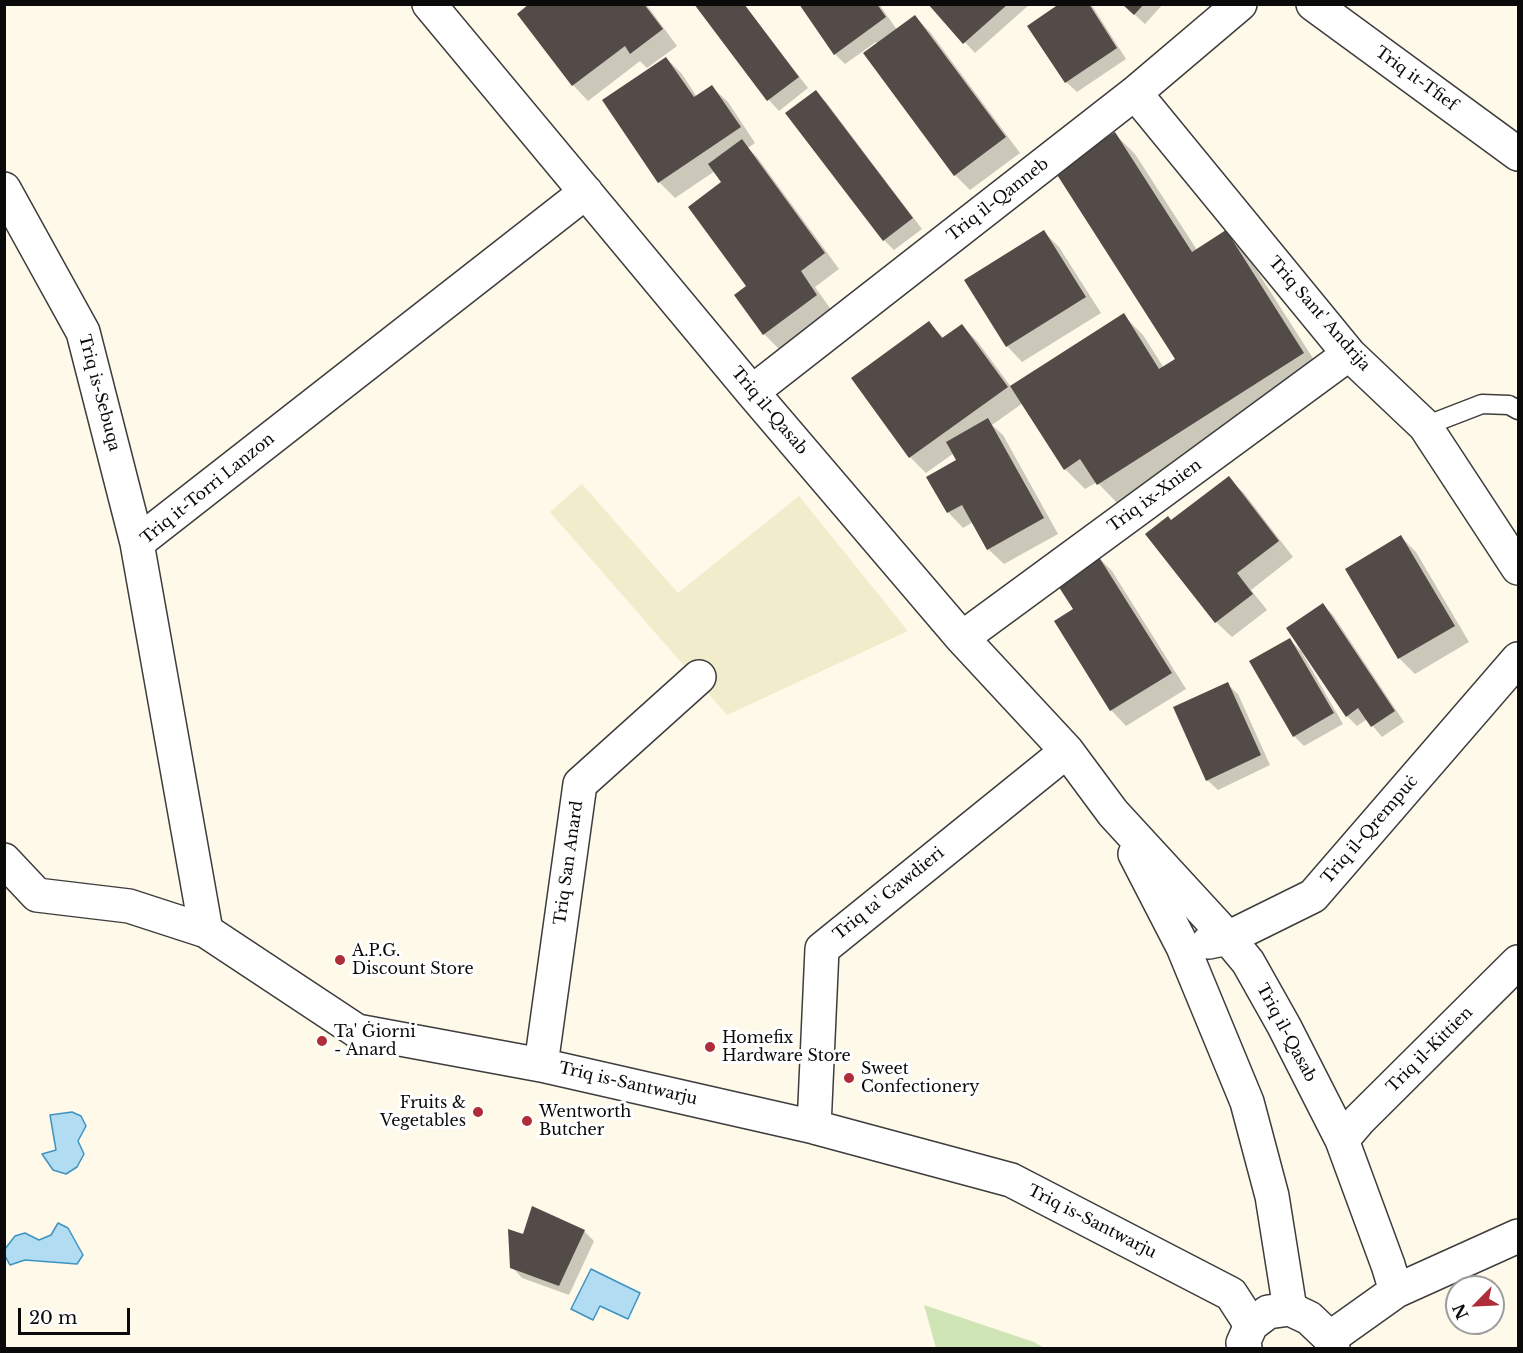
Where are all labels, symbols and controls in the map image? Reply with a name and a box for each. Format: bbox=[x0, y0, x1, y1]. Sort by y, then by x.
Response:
street label: Triq it-Tfief bbox=[1371, 43, 1461, 115]
street label: Triq il-Qanneb bbox=[943, 154, 1053, 246]
street label: Triq Sant' Andrija bbox=[1264, 253, 1374, 375]
street label: Triq is-Sebuqa bbox=[74, 333, 124, 453]
street label: Triq il-Qasab bbox=[727, 363, 811, 459]
street label: Triq it-Torri Lanzon bbox=[137, 429, 279, 549]
street label: Triq ix-Xnien bbox=[1104, 456, 1206, 536]
street label: Triq il-Qrempuċ bbox=[1318, 772, 1422, 888]
street label: Triq San Anard bbox=[551, 800, 587, 926]
street label: Triq ta' Gawdieri bbox=[830, 843, 948, 945]
place label: A.P.G. Discount Store bbox=[352, 941, 474, 979]
marker: A.P.G. Discount Store bbox=[333, 953, 347, 967]
street label: Triq il-Qasab bbox=[1252, 981, 1320, 1085]
street label: Triq il-Kittien bbox=[1383, 1003, 1477, 1097]
place label: Ta' Ġiorni - Anard bbox=[334, 1022, 416, 1060]
place label: Homefix Hardware Store bbox=[722, 1028, 851, 1066]
marker: Ta' Ġiorni - Anard bbox=[315, 1034, 329, 1048]
marker: Homefix Hardware Store bbox=[703, 1040, 717, 1054]
street label: Triq is-Santwarju bbox=[557, 1059, 699, 1109]
place label: Sweet Confectionery bbox=[861, 1059, 979, 1097]
marker: Sweet Confectionery bbox=[842, 1071, 856, 1085]
place label: Fruits & Vegetables bbox=[380, 1093, 466, 1131]
place label: Wentworth Butcher bbox=[539, 1102, 631, 1140]
marker: Fruits & Vegetables bbox=[471, 1105, 485, 1119]
marker: Wentworth Butcher bbox=[520, 1114, 534, 1128]
street label: Triq is-Santwarju bbox=[1024, 1181, 1160, 1263]
north arrow bbox=[1445, 1275, 1505, 1335]
scale bar bbox=[21, 1296, 134, 1334]
text: N bbox=[1448, 1301, 1473, 1322]
text: 20 m bbox=[29, 1307, 77, 1329]

